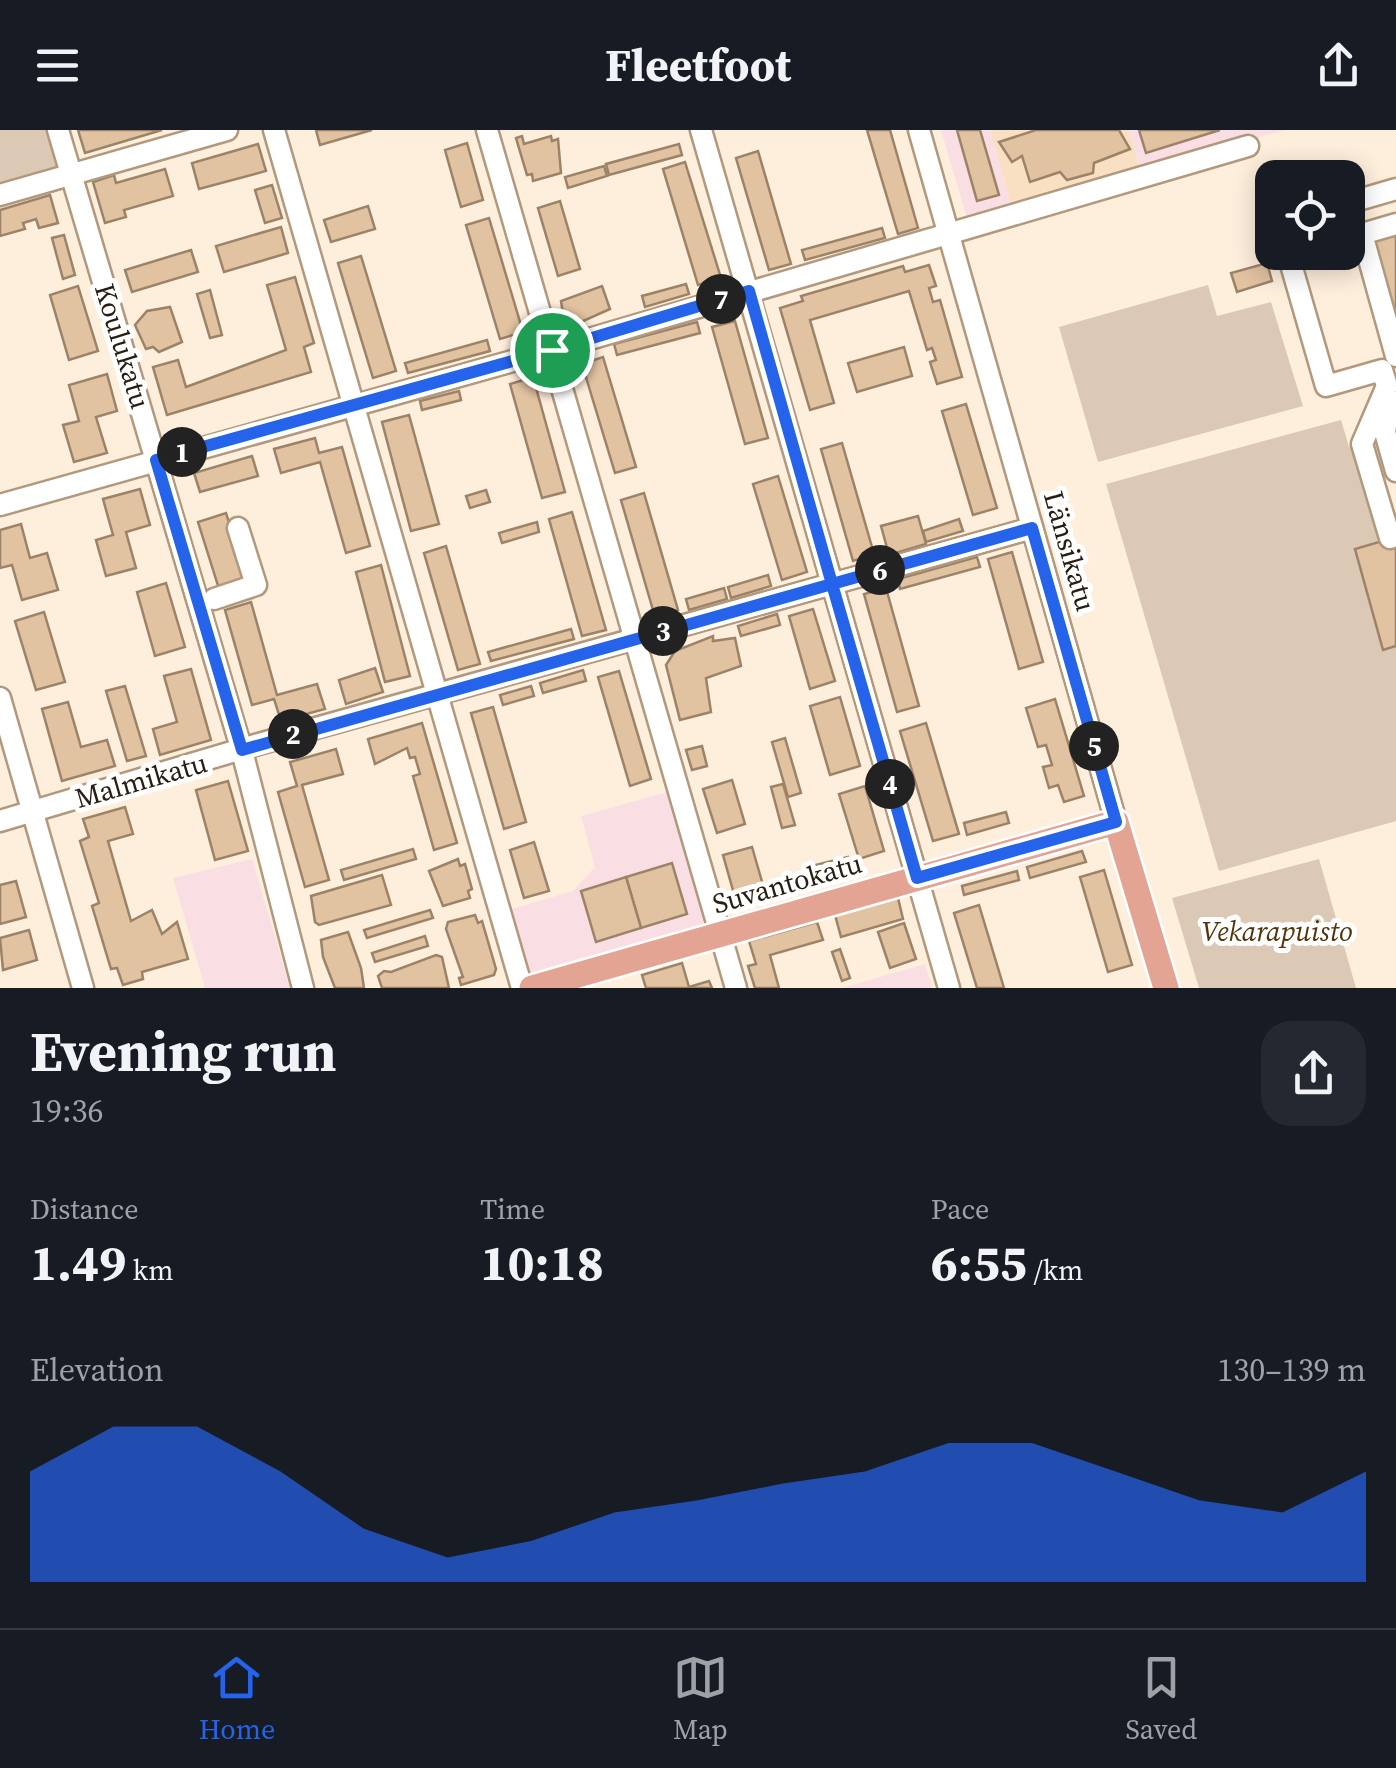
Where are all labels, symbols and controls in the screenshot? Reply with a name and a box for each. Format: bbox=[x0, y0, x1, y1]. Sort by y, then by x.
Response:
text: Fleetfoot bbox=[605, 34, 791, 96]
icon: menu bbox=[30, 38, 85, 93]
icon: share bbox=[1311, 38, 1366, 93]
map controls bbox=[1255, 160, 1365, 270]
button: locate bbox=[1255, 160, 1365, 270]
pin: 7 bbox=[696, 274, 746, 324]
street label: Koulukatu bbox=[86, 279, 160, 413]
text: 7 bbox=[713, 280, 729, 318]
pin bbox=[510, 308, 595, 393]
icon: arrive bbox=[525, 323, 580, 378]
pin: 1 bbox=[157, 427, 207, 477]
text: 1 bbox=[174, 433, 190, 471]
street label: Länsikatu bbox=[1035, 487, 1105, 615]
pin: 6 bbox=[855, 545, 905, 595]
text: 6 bbox=[872, 551, 888, 589]
pin: 3 bbox=[638, 606, 688, 656]
text: 3 bbox=[655, 612, 671, 650]
pin: 2 bbox=[268, 709, 318, 759]
text: 2 bbox=[285, 715, 301, 753]
pin: 5 bbox=[1069, 721, 1119, 771]
text: 5 bbox=[1086, 727, 1102, 765]
street label: Malmikatu bbox=[70, 743, 212, 817]
pin: 4 bbox=[865, 759, 915, 809]
text: 4 bbox=[882, 765, 898, 803]
street label: Suvantokatu bbox=[708, 844, 866, 922]
park label: Vekarapuisto bbox=[1201, 912, 1353, 950]
text: Evening run bbox=[30, 1014, 337, 1089]
button: share bbox=[1261, 1021, 1366, 1126]
text: 19:36 bbox=[30, 1089, 104, 1133]
text: Distance bbox=[30, 1190, 139, 1228]
text: Time bbox=[480, 1190, 545, 1228]
text: Pace bbox=[931, 1190, 989, 1228]
text: 1.49 bbox=[30, 1228, 126, 1297]
text: 10:18 bbox=[480, 1228, 604, 1297]
text: 6:55 bbox=[931, 1228, 1027, 1297]
text: km bbox=[126, 1251, 173, 1289]
text: /km bbox=[1027, 1251, 1083, 1289]
text: Elevation bbox=[30, 1348, 164, 1392]
text: 130–139 m bbox=[1217, 1348, 1366, 1392]
tab: Home bbox=[199, 1650, 275, 1748]
tab: Map bbox=[673, 1650, 728, 1748]
tab: Saved bbox=[1125, 1650, 1197, 1748]

